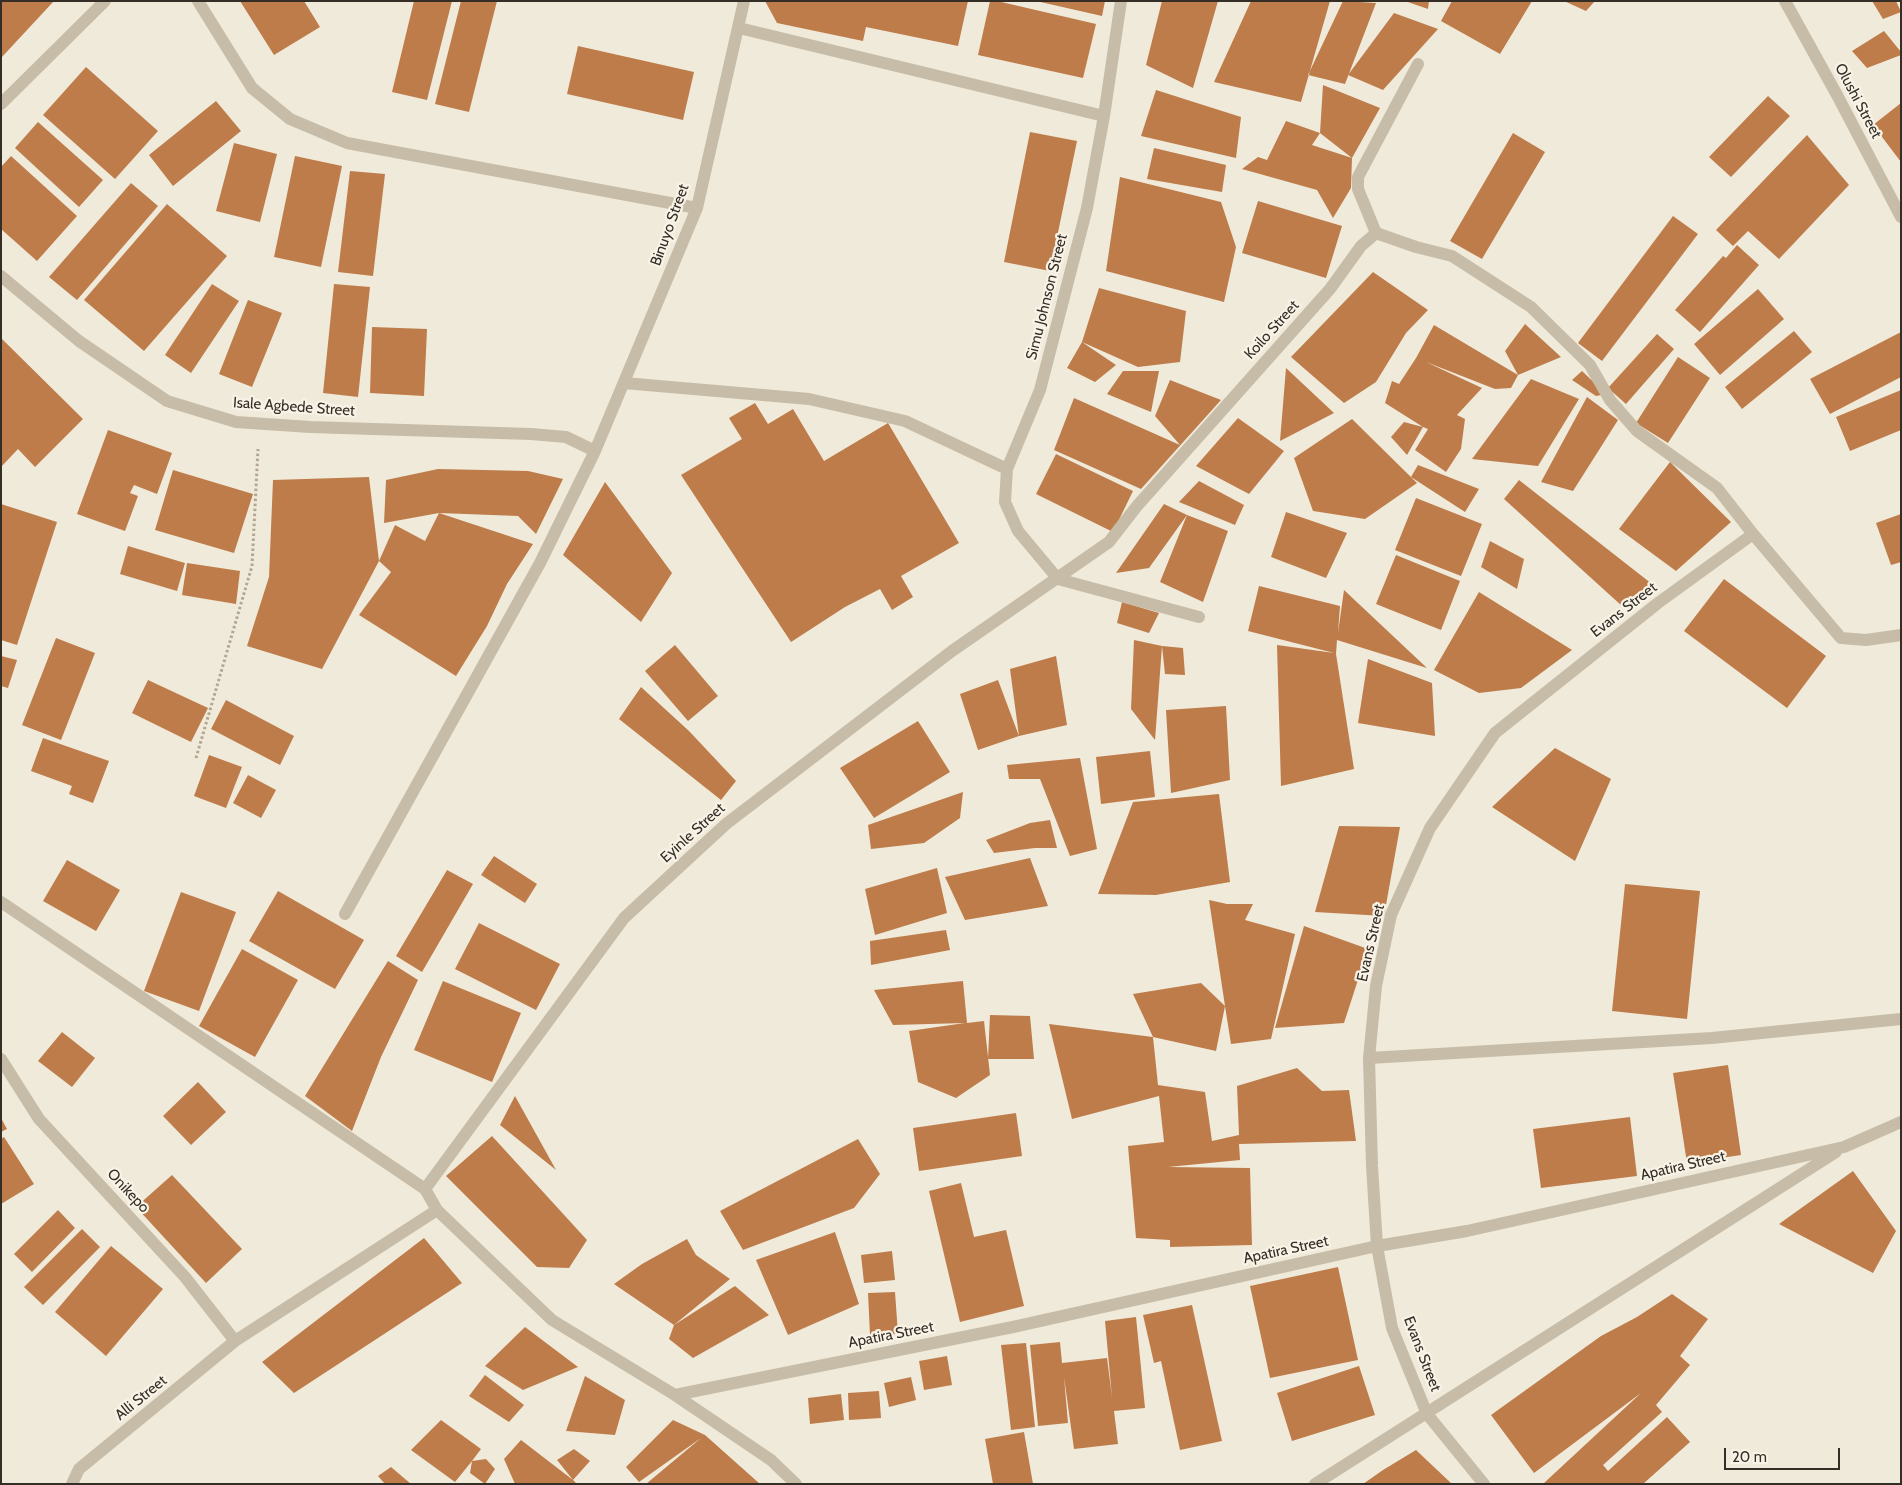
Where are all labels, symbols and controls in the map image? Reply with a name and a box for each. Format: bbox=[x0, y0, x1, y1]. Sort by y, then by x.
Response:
street label: Olushi Street bbox=[1831, 60, 1885, 142]
street label: Binuyo Street bbox=[647, 182, 693, 268]
street label: Simu Johnson Street bbox=[1023, 232, 1071, 362]
street label: Koilo Street bbox=[1241, 297, 1303, 363]
street label: Isale Agbede Street bbox=[232, 394, 356, 420]
street label: Evans Street bbox=[1587, 579, 1661, 641]
street label: Eyinle Street bbox=[657, 799, 729, 867]
street label: Evans Street bbox=[1353, 902, 1389, 984]
street label: Apatira Street bbox=[1639, 1147, 1727, 1185]
street label: Onikepo bbox=[103, 1165, 153, 1217]
street label: Apatira Street bbox=[1242, 1232, 1330, 1268]
street label: Evans Street bbox=[1399, 1314, 1445, 1394]
street label: Apatira Street bbox=[847, 1318, 935, 1352]
street label: Alli Street bbox=[112, 1372, 170, 1424]
scale bar bbox=[1727, 1438, 1843, 1470]
text: 20 m bbox=[1732, 1448, 1767, 1466]

